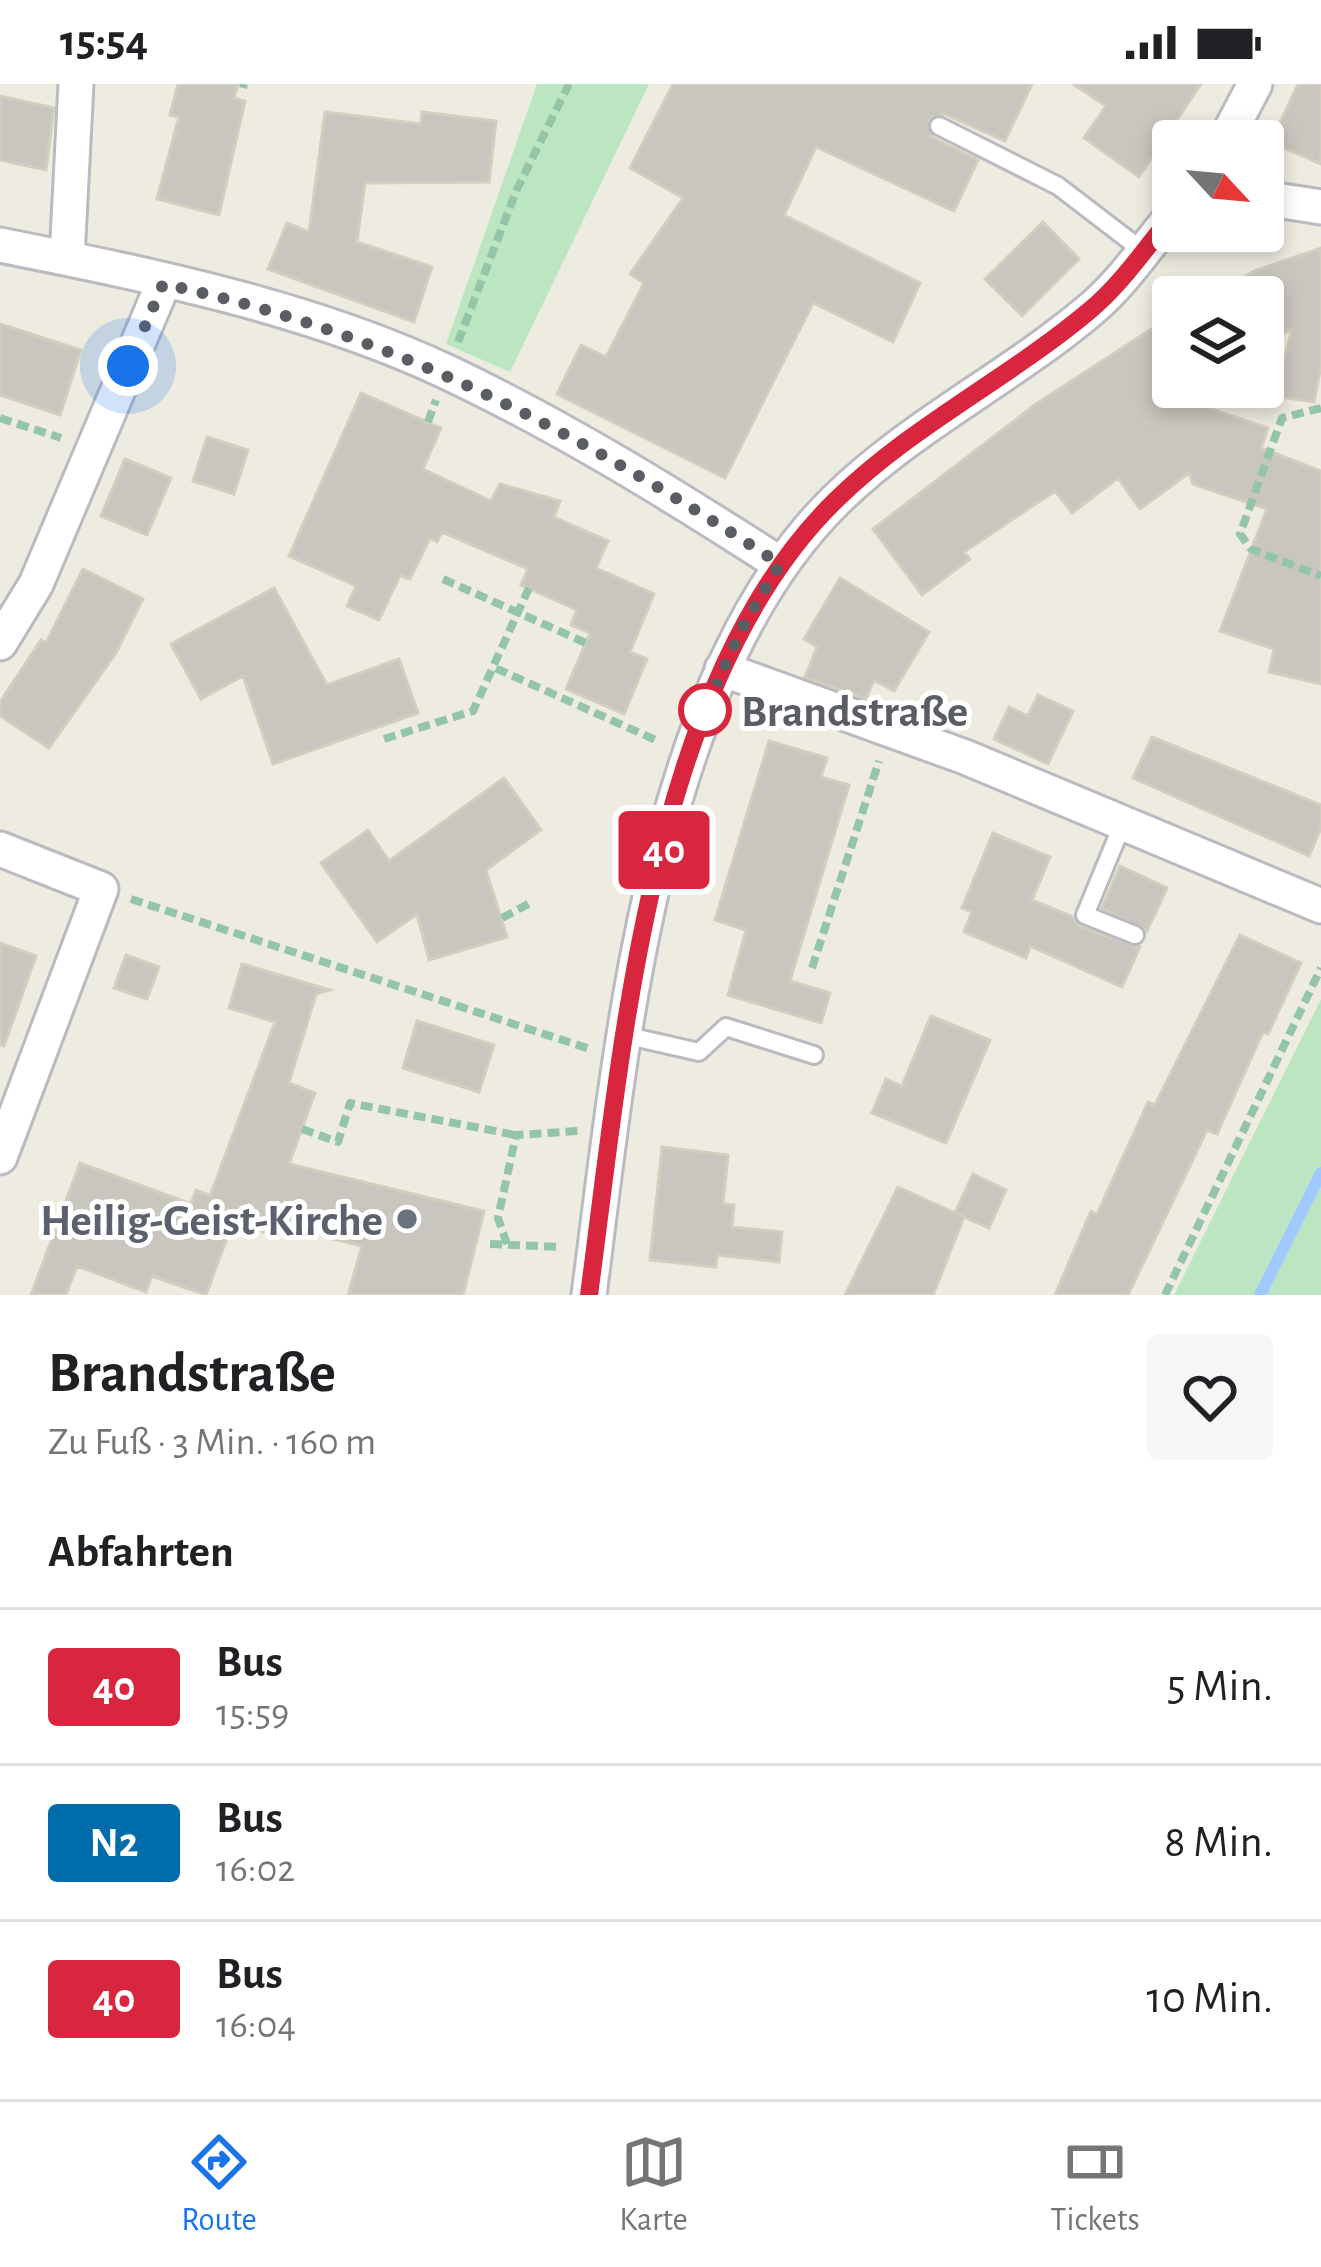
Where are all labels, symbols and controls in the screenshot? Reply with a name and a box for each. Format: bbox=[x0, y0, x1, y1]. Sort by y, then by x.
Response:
text: 15:54 bbox=[60, 19, 148, 64]
north arrow bbox=[1152, 120, 1284, 252]
map controls bbox=[1152, 120, 1284, 408]
button: layers bbox=[1152, 276, 1284, 408]
your location bbox=[98, 336, 158, 396]
marker: Brandstraße bbox=[680, 685, 730, 735]
place label: Brandstraße bbox=[741, 690, 968, 735]
line badge: 40 bbox=[610, 811, 718, 889]
text: 40 bbox=[642, 829, 686, 871]
place label: Heilig-Geist-Kirche bbox=[40, 1199, 383, 1244]
marker: Heilig-Geist-Kirche bbox=[394, 1206, 420, 1232]
button: heart bbox=[1147, 1334, 1273, 1460]
text: Brandstraße bbox=[48, 1345, 336, 1402]
text: Zu Fuß · 3 Min. · 160 m bbox=[48, 1423, 376, 1462]
text: Abfahrten bbox=[48, 1530, 234, 1575]
text: Bus bbox=[216, 1640, 283, 1685]
text: 5 Min. bbox=[1167, 1664, 1273, 1709]
text: 40 bbox=[92, 1666, 136, 1708]
text: 15:59 bbox=[216, 1694, 289, 1733]
text: Bus bbox=[216, 1796, 283, 1841]
text: 8 Min. bbox=[1164, 1820, 1273, 1865]
text: N2 bbox=[90, 1822, 138, 1864]
text: 16:02 bbox=[216, 1850, 295, 1889]
text: Bus bbox=[216, 1952, 283, 1997]
text: 10 Min. bbox=[1146, 1976, 1273, 2021]
text: 40 bbox=[92, 1978, 136, 2020]
text: 16:04 bbox=[216, 2006, 296, 2045]
tab: Route bbox=[181, 2129, 257, 2241]
tab: Karte bbox=[619, 2129, 688, 2241]
tab: Tickets bbox=[1050, 2129, 1140, 2241]

